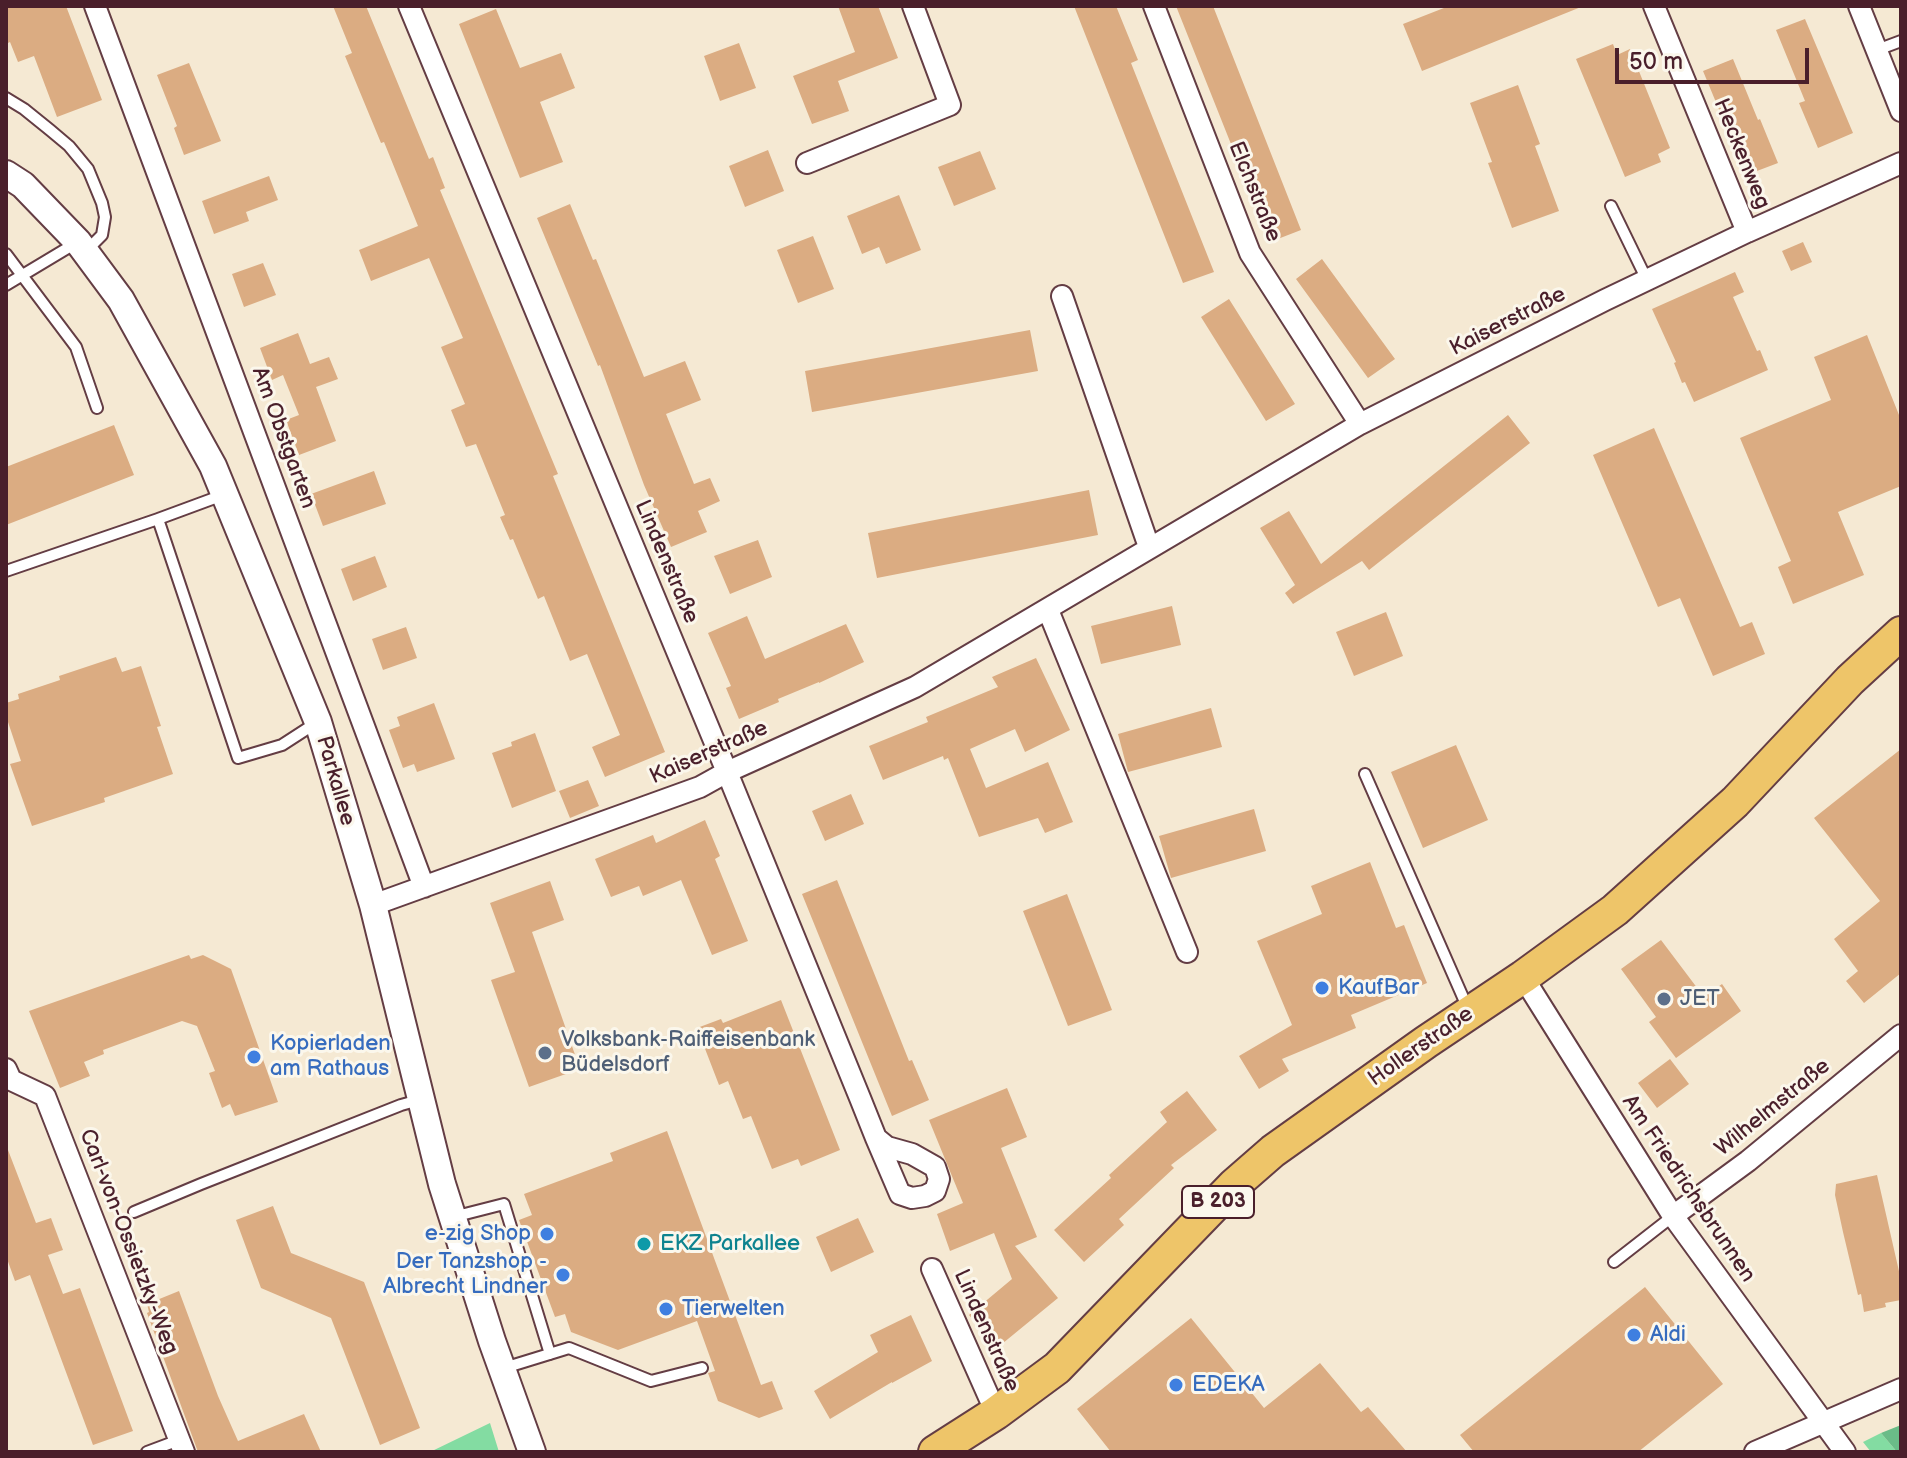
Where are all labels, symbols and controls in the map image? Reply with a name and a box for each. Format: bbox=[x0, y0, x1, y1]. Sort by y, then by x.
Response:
scale bar bbox=[1619, 32, 1813, 82]
text: 50 m bbox=[1629, 47, 1683, 76]
street label: Heckenweg bbox=[1707, 95, 1775, 213]
street label: Elchstraße bbox=[1222, 138, 1286, 246]
street label: Kaiserstraße bbox=[1446, 282, 1570, 362]
street label: Am Obstgarten bbox=[245, 364, 321, 512]
street label: Lindenstraße bbox=[628, 496, 704, 628]
street label: Kaiserstraße bbox=[646, 715, 772, 791]
street label: Parkallee bbox=[310, 733, 360, 829]
place label: KaufBar bbox=[1338, 975, 1419, 1001]
marker: KaufBar bbox=[1313, 979, 1331, 997]
place label: JET bbox=[1680, 986, 1720, 1012]
marker: JET bbox=[1655, 990, 1673, 1008]
street label: Hollerstraße bbox=[1363, 1001, 1479, 1093]
place label: Volksbank-Raiffeisenbank Büdelsdorf bbox=[561, 1027, 815, 1078]
place label: Kopierladen am Rathaus bbox=[270, 1031, 391, 1082]
marker: Volksbank-Raiffeisenbank Büdelsdorf bbox=[536, 1044, 554, 1062]
marker: Kopierladen am Rathaus bbox=[245, 1048, 263, 1066]
street label: Wilhelmstraße bbox=[1710, 1054, 1836, 1162]
street label: Am Friedrichsbrunnen bbox=[1616, 1090, 1760, 1288]
street label: Carl-von-Ossietzky-Weg bbox=[73, 1126, 183, 1358]
road number: B 203 bbox=[1182, 1186, 1254, 1218]
place label: e-zig Shop bbox=[425, 1221, 531, 1247]
marker: e-zig Shop bbox=[538, 1225, 556, 1243]
place label: EKZ Parkallee bbox=[660, 1231, 800, 1257]
marker: EKZ Parkallee bbox=[635, 1235, 653, 1253]
place label: Der Tanzshop - Albrecht Lindner bbox=[383, 1249, 547, 1300]
marker: Der Tanzshop - Albrecht Lindner bbox=[554, 1266, 572, 1284]
street label: Lindenstraße bbox=[947, 1266, 1025, 1396]
place label: Tierwelten bbox=[682, 1296, 785, 1322]
marker: Tierwelten bbox=[657, 1300, 675, 1318]
place label: Aldi bbox=[1650, 1322, 1686, 1348]
marker: Aldi bbox=[1625, 1326, 1643, 1344]
place label: EDEKA bbox=[1192, 1372, 1265, 1398]
marker: EDEKA bbox=[1167, 1376, 1185, 1394]

